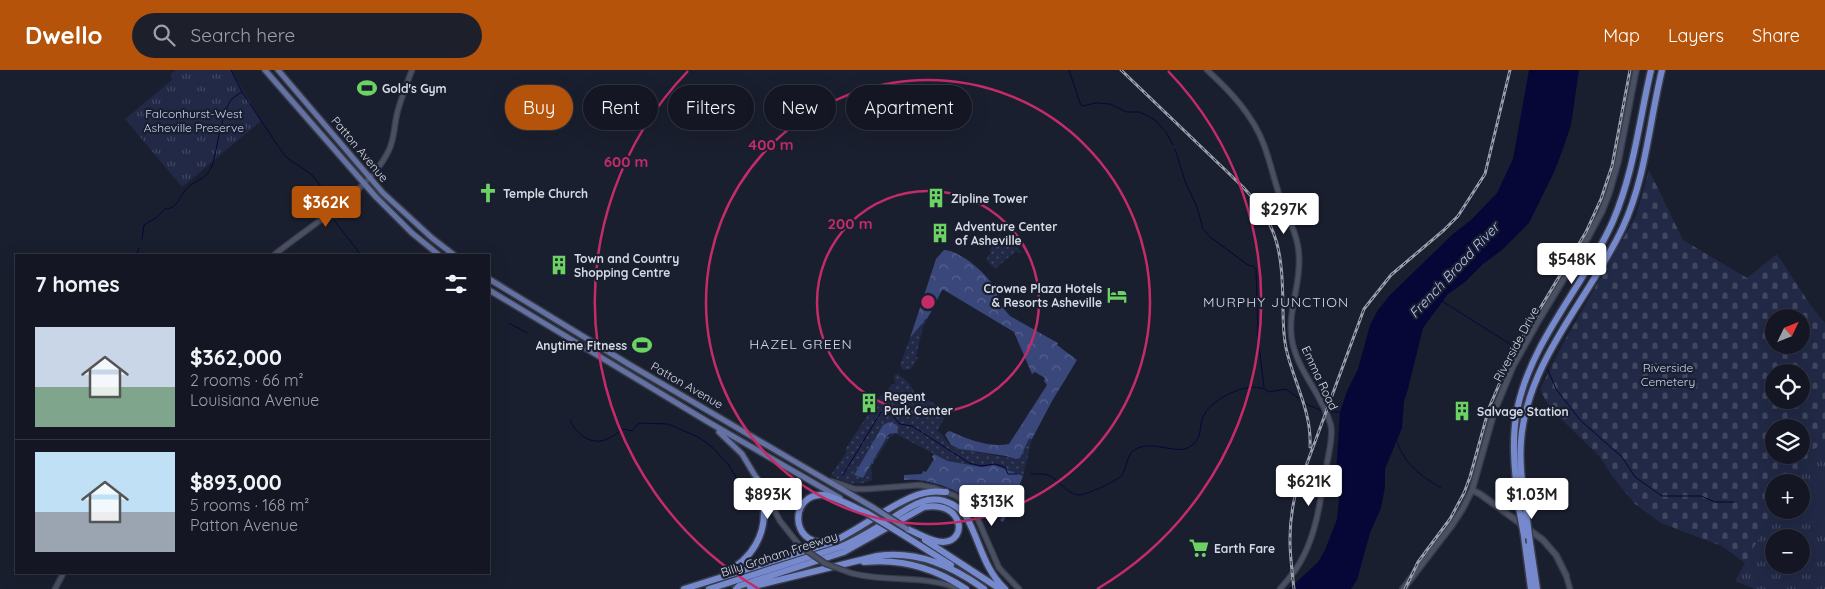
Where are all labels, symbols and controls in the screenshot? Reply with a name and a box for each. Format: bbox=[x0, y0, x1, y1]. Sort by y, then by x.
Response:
search box bbox=[132, 13, 482, 58]
text: Dwello bbox=[25, 20, 102, 50]
icon: search bbox=[150, 21, 178, 49]
text: Search here bbox=[190, 23, 295, 47]
text: Map bbox=[1603, 24, 1640, 47]
text: Layers bbox=[1668, 24, 1724, 47]
text: Share bbox=[1752, 24, 1800, 47]
sports icon: Gold's Gym bbox=[356, 77, 378, 99]
place label: Gold's Gym bbox=[382, 81, 447, 96]
chip: Buy bbox=[505, 85, 573, 130]
chip: Rent bbox=[583, 85, 658, 130]
chip: Filters bbox=[668, 85, 754, 130]
chip: New bbox=[764, 85, 836, 130]
chip: Apartment bbox=[846, 85, 972, 130]
park label: Falconhurst-West Asheville Preserve bbox=[144, 106, 244, 135]
street label: Patton Avenue bbox=[328, 113, 392, 185]
text: 400 m bbox=[748, 135, 794, 154]
text: 600 m bbox=[604, 152, 648, 171]
church icon: Temple Church bbox=[477, 182, 499, 204]
pin: $362K bbox=[291, 186, 361, 228]
place label: Temple Church bbox=[503, 186, 588, 201]
building icon: Zipline Tower bbox=[925, 187, 947, 209]
place label: Zipline Tower bbox=[951, 191, 1028, 206]
text: $362K bbox=[303, 192, 349, 212]
pin: $297K bbox=[1249, 192, 1319, 235]
text: $297K bbox=[1261, 199, 1307, 219]
text: 200 m bbox=[828, 214, 873, 233]
water label: French Broad River bbox=[1405, 217, 1504, 322]
place label: Adventure Center of Asheville bbox=[955, 219, 1057, 248]
building icon: Adventure Center of Asheville bbox=[929, 222, 951, 244]
pin: $548K bbox=[1537, 242, 1607, 285]
text: $548K bbox=[1548, 249, 1596, 269]
place label: Town and Country Shopping Centre bbox=[574, 251, 679, 280]
building icon: Town and Country Shopping Centre bbox=[548, 254, 570, 276]
icon: filters bbox=[442, 270, 470, 298]
text: 7 homes bbox=[35, 271, 120, 297]
place label: Crowne Plaza Hotels & Resorts Asheville bbox=[983, 281, 1102, 310]
hotel icon: Crowne Plaza Hotels & Resorts Asheville bbox=[1106, 284, 1128, 306]
centre of rings bbox=[919, 293, 937, 311]
district label: MURPHY JUNCTION bbox=[1203, 293, 1349, 311]
street label: Riverside Drive bbox=[1490, 304, 1542, 384]
north arrow bbox=[1765, 309, 1810, 354]
map controls bbox=[1765, 309, 1810, 574]
sports icon: Anytime Fitness bbox=[631, 334, 653, 356]
district label: HAZEL GREEN bbox=[749, 335, 853, 353]
place label: Anytime Fitness bbox=[536, 338, 627, 353]
text: $362,000 bbox=[190, 344, 282, 370]
street label: Emma Road bbox=[1299, 344, 1341, 412]
icon: home bbox=[75, 347, 135, 407]
street label: Patton Avenue bbox=[648, 358, 726, 412]
park label: Riverside Cemetery bbox=[1641, 360, 1695, 389]
button: locate bbox=[1765, 364, 1810, 409]
text: 2 rooms · 66 m² bbox=[190, 370, 304, 390]
place label: Regent Park Center bbox=[884, 389, 953, 418]
text: Louisiana Avenue bbox=[190, 390, 319, 410]
building icon: Regent Park Center bbox=[858, 392, 880, 414]
building icon: Salvage Station bbox=[1451, 400, 1473, 422]
place label: Salvage Station bbox=[1477, 404, 1569, 419]
button: layers bbox=[1765, 419, 1810, 464]
pin: $621K bbox=[1274, 464, 1344, 507]
text: $893,000 bbox=[190, 469, 282, 495]
text: $621K bbox=[1287, 471, 1331, 491]
icon: home bbox=[75, 472, 135, 532]
button: + bbox=[1765, 474, 1810, 519]
pin: $893K bbox=[733, 478, 803, 520]
pin: $1.03M bbox=[1491, 478, 1573, 520]
text: $893K bbox=[745, 484, 791, 504]
pin: $313K bbox=[957, 484, 1027, 527]
text: $1.03M bbox=[1506, 484, 1558, 504]
text: $313K bbox=[970, 491, 1014, 511]
text: 5 rooms · 168 m² bbox=[190, 495, 309, 515]
text: Patton Avenue bbox=[190, 515, 298, 535]
street label: Billy Graham Freeway bbox=[719, 528, 839, 580]
button: − bbox=[1765, 529, 1810, 574]
supermarket icon: Earth Fare bbox=[1188, 537, 1210, 559]
place label: Earth Fare bbox=[1214, 541, 1275, 556]

